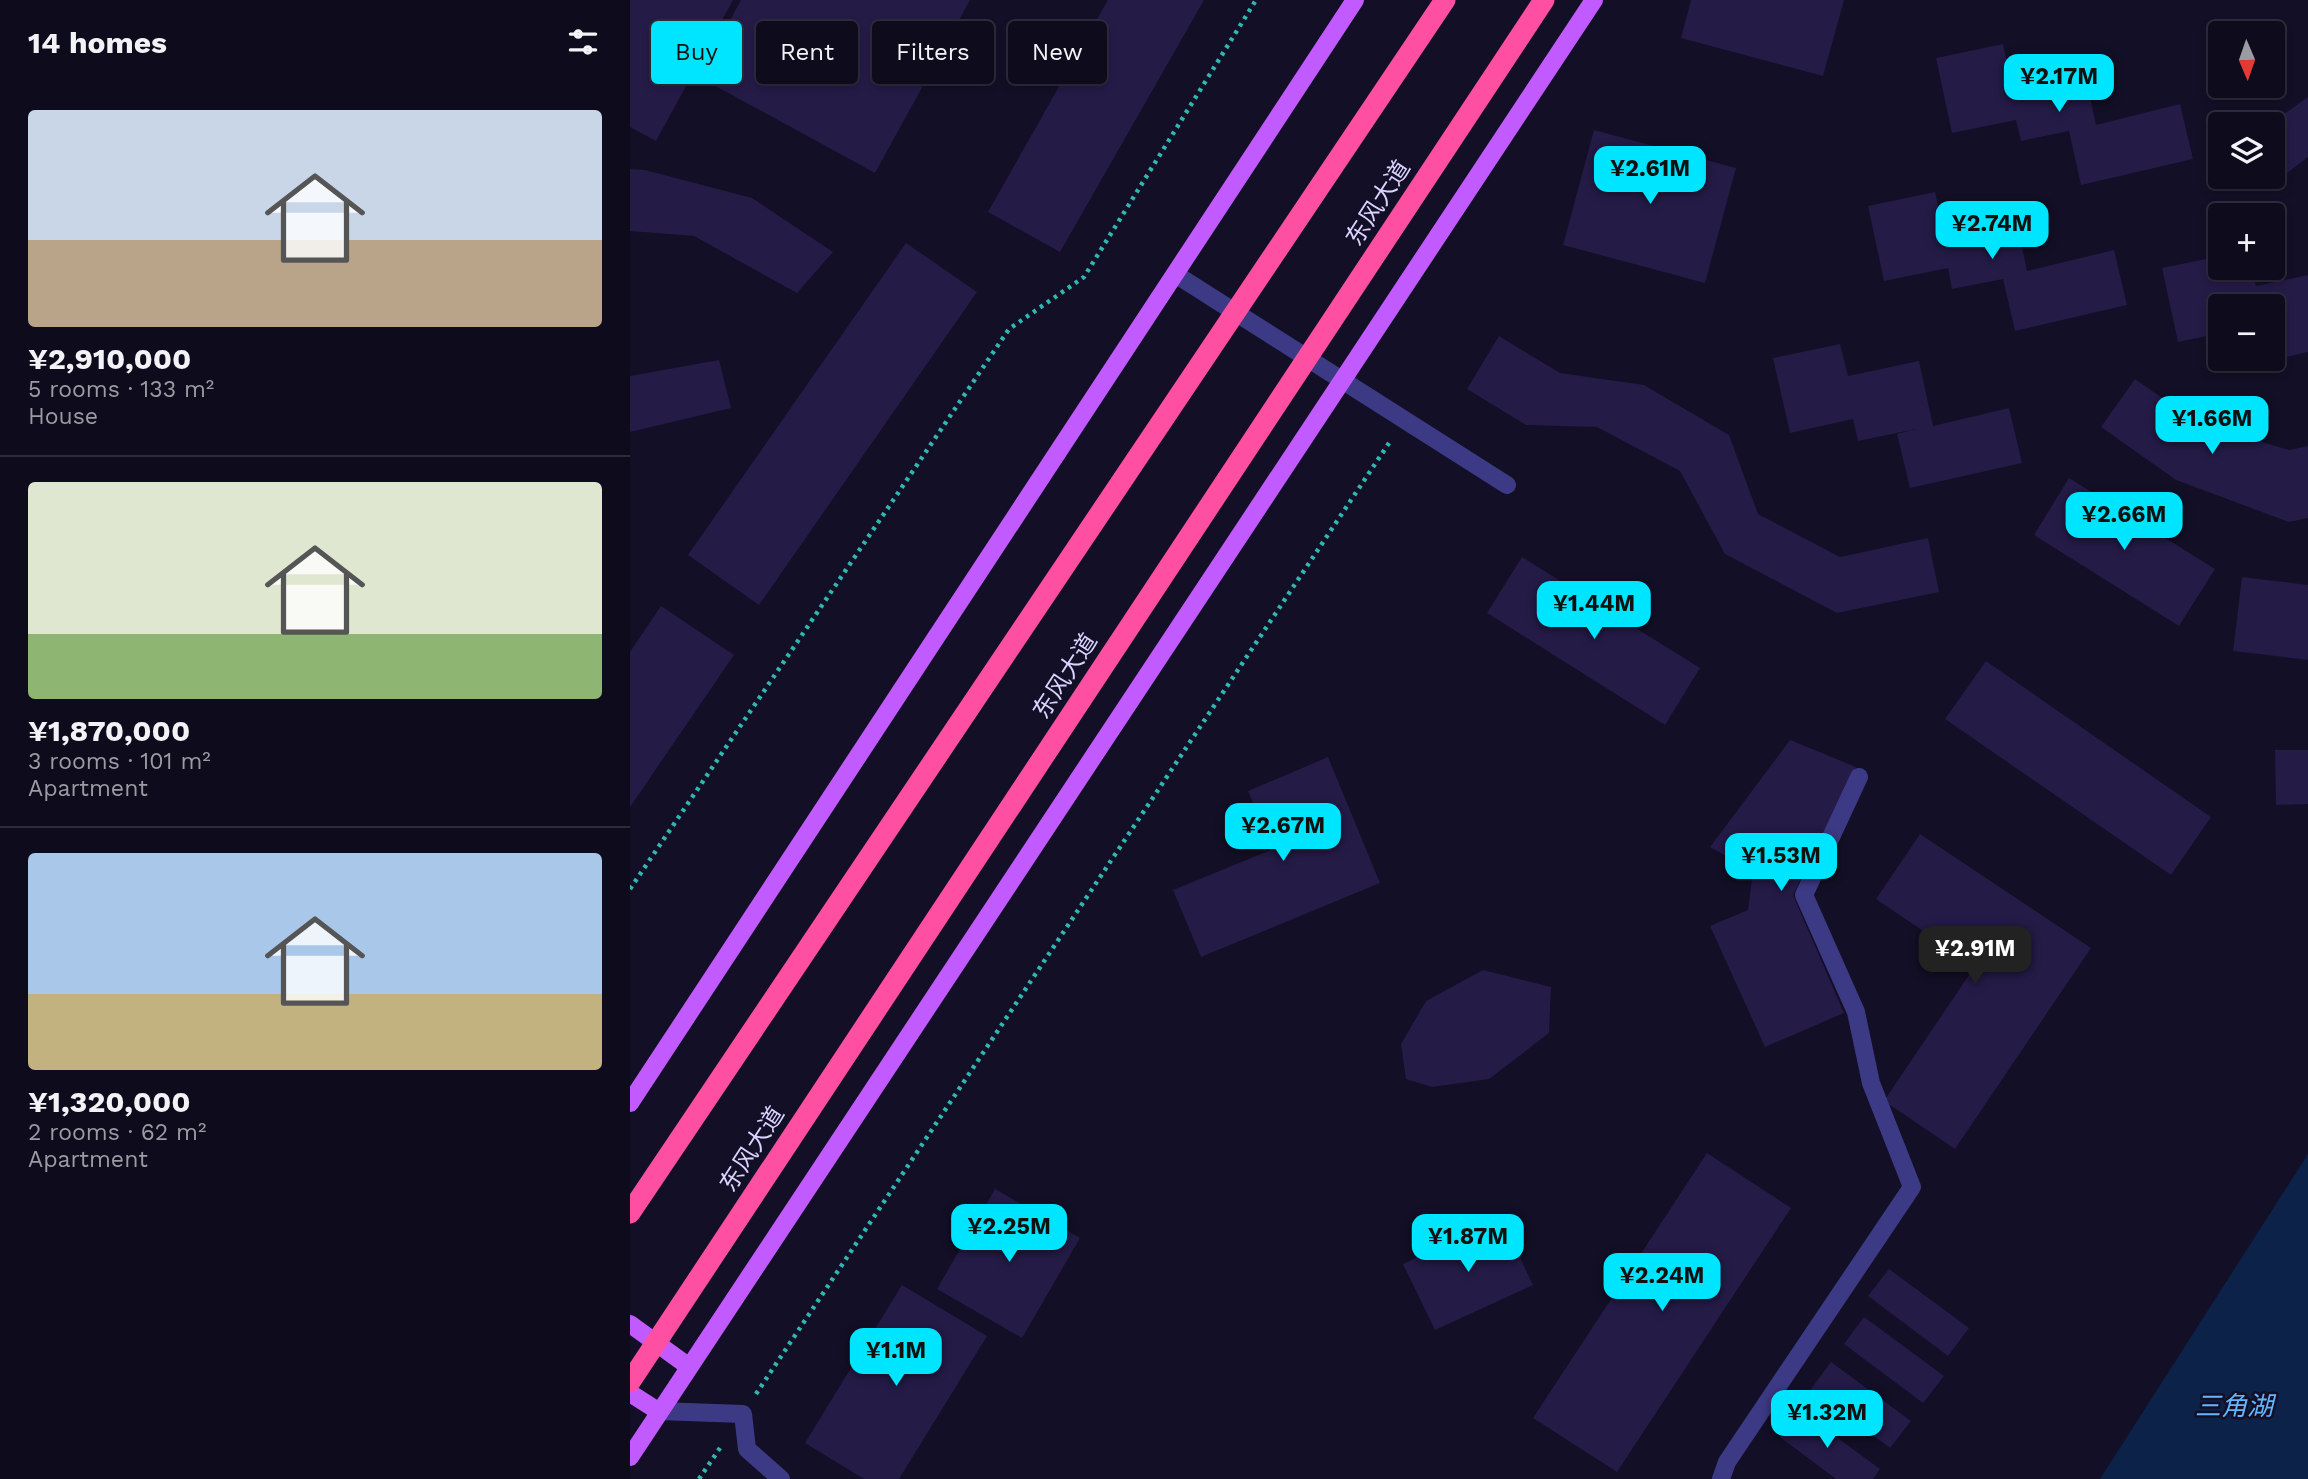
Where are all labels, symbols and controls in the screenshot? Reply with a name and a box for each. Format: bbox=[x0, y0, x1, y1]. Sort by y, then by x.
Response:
chip: Buy bbox=[651, 21, 742, 84]
chip: Rent bbox=[756, 21, 858, 84]
chip: Filters bbox=[872, 21, 994, 84]
chip: New bbox=[1008, 21, 1107, 84]
north arrow bbox=[2208, 21, 2286, 98]
map controls bbox=[2208, 21, 2285, 371]
icon: filters bbox=[564, 23, 602, 61]
text: 14 homes bbox=[28, 25, 167, 60]
pin: ¥2.17M bbox=[2002, 54, 2116, 114]
text: ¥2.17M bbox=[2020, 63, 2098, 90]
button: layers bbox=[2208, 112, 2285, 189]
pin: ¥2.61M bbox=[1593, 146, 1707, 206]
icon: home bbox=[252, 155, 378, 281]
street label: 东风大道 bbox=[1340, 155, 1416, 251]
text: ¥2.61M bbox=[1610, 155, 1690, 182]
pin: ¥2.74M bbox=[1935, 202, 2049, 261]
button: + bbox=[2208, 203, 2285, 280]
text: ¥2.74M bbox=[1952, 210, 2032, 237]
button: − bbox=[2208, 294, 2285, 371]
text: ¥2,910,000 bbox=[28, 341, 191, 376]
text: 5 rooms · 133 m² bbox=[28, 376, 214, 403]
pin: ¥1.66M bbox=[2155, 396, 2269, 456]
text: House bbox=[28, 403, 98, 430]
text: ¥1.66M bbox=[2171, 405, 2253, 432]
pin: ¥2.66M bbox=[2067, 492, 2181, 552]
text: ¥2.66M bbox=[2082, 501, 2166, 528]
icon: home bbox=[252, 527, 378, 653]
pin: ¥1.44M bbox=[1537, 582, 1651, 641]
text: ¥1.44M bbox=[1553, 590, 1635, 617]
street label: 东风大道 bbox=[1027, 628, 1103, 724]
text: ¥1,870,000 bbox=[28, 713, 190, 748]
text: 3 rooms · 101 m² bbox=[28, 748, 211, 775]
text: Apartment bbox=[28, 775, 148, 802]
pin: ¥2.67M bbox=[1226, 804, 1340, 863]
text: ¥2.67M bbox=[1241, 812, 1325, 839]
pin: ¥1.53M bbox=[1724, 834, 1838, 893]
text: ¥1.53M bbox=[1741, 842, 1821, 869]
icon: home bbox=[252, 898, 378, 1024]
pin: ¥2.91M bbox=[1918, 926, 2032, 986]
text: ¥2.91M bbox=[1935, 935, 2015, 962]
text: ¥1,320,000 bbox=[28, 1084, 191, 1119]
street label: 东风大道 bbox=[714, 1101, 790, 1197]
text: 2 rooms · 62 m² bbox=[28, 1119, 206, 1146]
text: Apartment bbox=[28, 1146, 148, 1173]
pin: ¥2.25M bbox=[952, 1204, 1066, 1264]
text: ¥2.25M bbox=[967, 1213, 1051, 1240]
pin: ¥1.87M bbox=[1411, 1214, 1525, 1274]
text: ¥1.87M bbox=[1428, 1223, 1508, 1250]
pin: ¥2.24M bbox=[1605, 1254, 1719, 1313]
text: ¥2.24M bbox=[1620, 1262, 1704, 1289]
pin: ¥1.1M bbox=[847, 1328, 945, 1388]
text: ¥1.1M bbox=[866, 1337, 926, 1364]
pin: ¥1.32M bbox=[1770, 1390, 1884, 1450]
water label: 三角湖 bbox=[2195, 1391, 2277, 1421]
text: ¥1.32M bbox=[1787, 1399, 1867, 1426]

